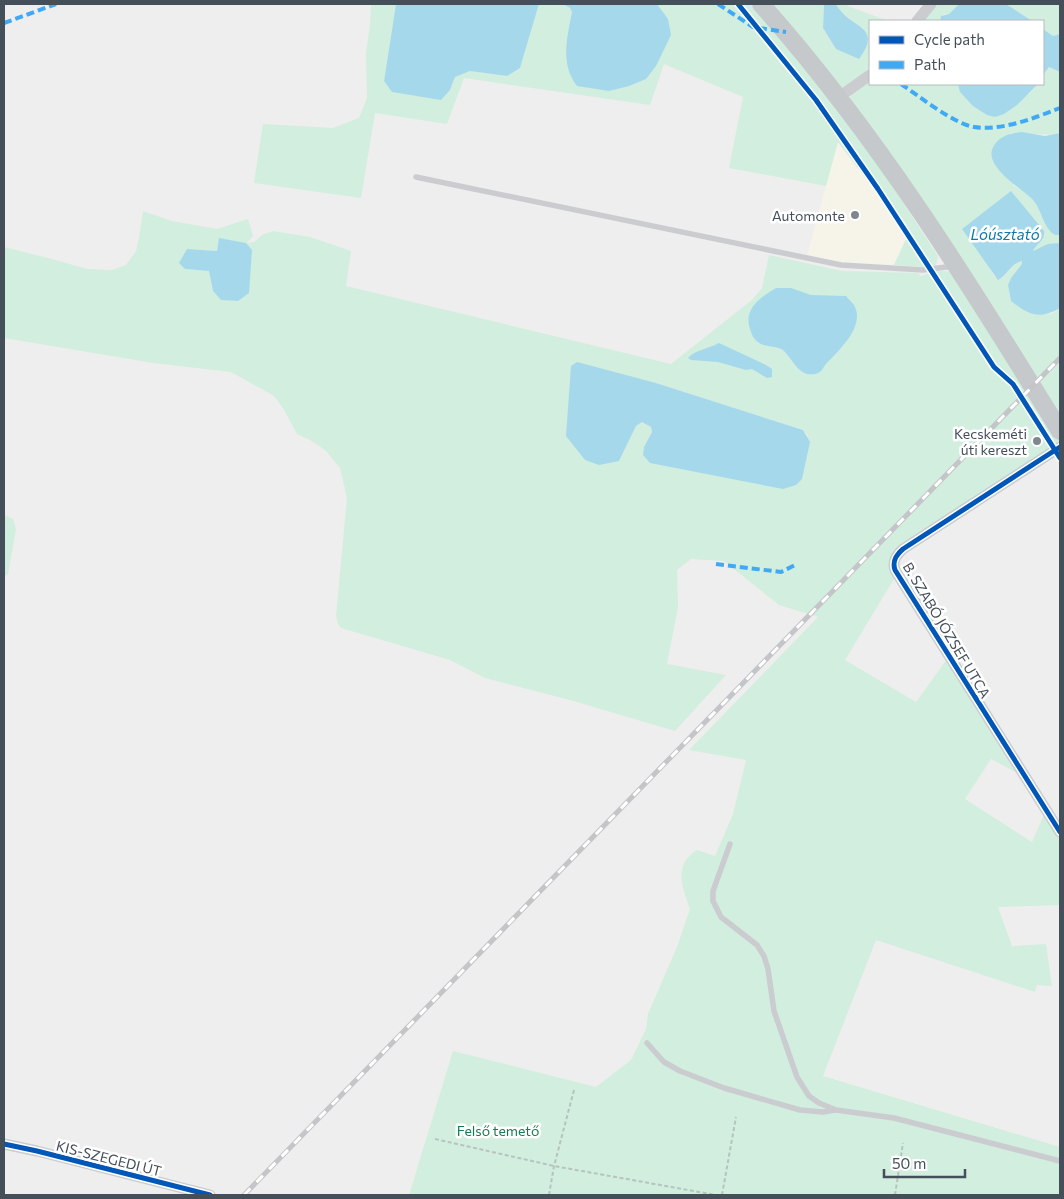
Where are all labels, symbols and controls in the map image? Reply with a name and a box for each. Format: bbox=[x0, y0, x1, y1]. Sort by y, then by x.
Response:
legend bbox=[869, 20, 1044, 85]
text: Cycle path bbox=[914, 30, 985, 48]
text: Path bbox=[914, 55, 946, 73]
place label: Automonte bbox=[772, 207, 845, 224]
marker: Automonte bbox=[849, 209, 861, 221]
water label: Lóúsztató bbox=[970, 225, 1040, 243]
place label: Kecskeméti úti kereszt bbox=[954, 425, 1027, 458]
marker: Kecskeméti úti kereszt bbox=[1031, 435, 1043, 447]
street label: B. SZABÓ JÓZSEF UTCA bbox=[900, 559, 994, 701]
park label: Felső temető bbox=[457, 1122, 539, 1139]
street label: KIS-SZEGEDI ÚT bbox=[55, 1137, 163, 1179]
scale bar bbox=[884, 1146, 965, 1178]
text: 50 m bbox=[892, 1154, 926, 1172]

